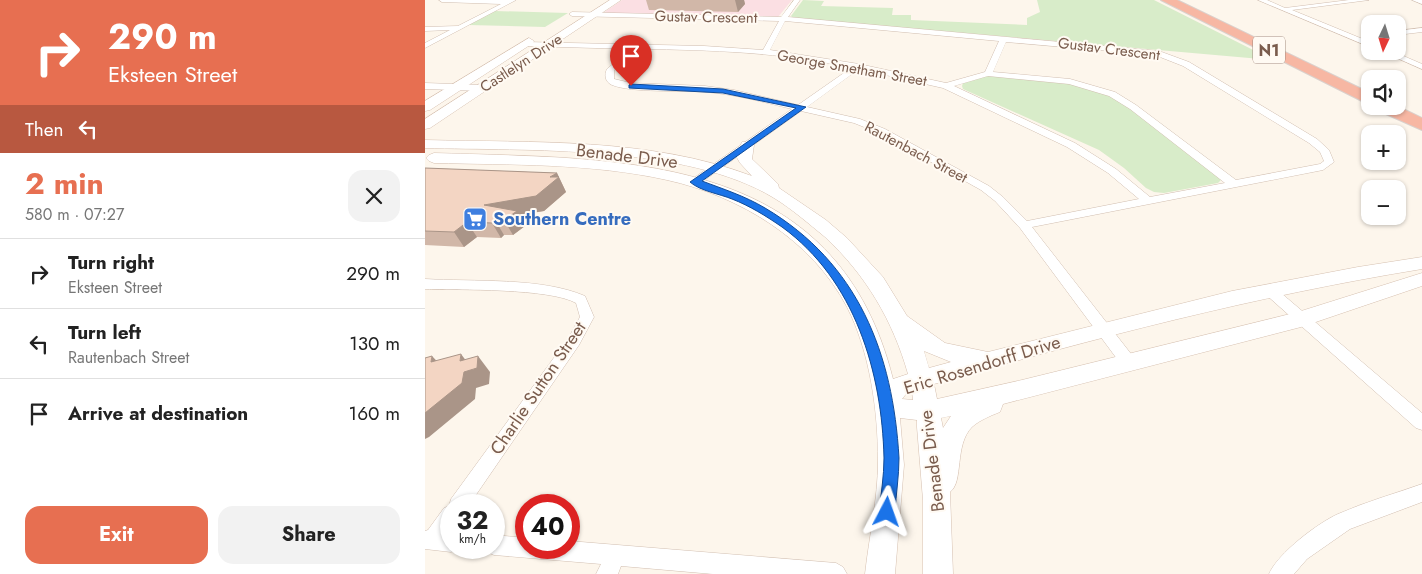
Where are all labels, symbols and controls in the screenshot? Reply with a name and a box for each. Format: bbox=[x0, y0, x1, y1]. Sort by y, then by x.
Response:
street label: Gustav Crescent bbox=[654, 5, 758, 29]
text: 290 m bbox=[108, 12, 217, 62]
north arrow bbox=[1361, 15, 1406, 60]
map controls bbox=[1361, 15, 1406, 225]
icon: right bbox=[25, 20, 90, 85]
street label: Castlelyn Drive bbox=[476, 28, 567, 98]
street label: Gustav Crescent bbox=[1057, 32, 1162, 66]
pin bbox=[610, 35, 652, 86]
road number: N1 bbox=[1253, 36, 1285, 64]
icon: arrive bbox=[617, 42, 645, 70]
street label: George Smetham Street bbox=[775, 44, 929, 92]
text: Eksteen Street bbox=[108, 58, 237, 90]
button: sound bbox=[1361, 70, 1406, 115]
icon: left bbox=[74, 115, 102, 143]
text: Then bbox=[25, 116, 64, 143]
street label: Rautenbach Street bbox=[861, 116, 972, 189]
button: + bbox=[1361, 125, 1406, 170]
street label: Benade Drive bbox=[575, 137, 679, 175]
text: 2 min bbox=[25, 162, 104, 205]
button: close bbox=[348, 170, 400, 222]
button: − bbox=[1361, 180, 1406, 225]
text: 580 m · 07:27 bbox=[25, 203, 124, 226]
supermarket icon: Southern Centre bbox=[462, 206, 488, 232]
place label: Southern Centre bbox=[493, 206, 631, 232]
text: Turn right bbox=[68, 249, 154, 276]
icon: right bbox=[25, 260, 53, 288]
text: 290 m bbox=[346, 260, 400, 287]
text: Eksteen Street bbox=[68, 276, 162, 299]
street label: Charlie Sutton Street bbox=[484, 316, 593, 460]
text: Turn left bbox=[68, 319, 141, 346]
street label: Eric Rosendorff Drive bbox=[900, 329, 1064, 401]
icon: left bbox=[25, 330, 53, 358]
text: 130 m bbox=[349, 330, 400, 357]
text: Rautenbach Street bbox=[68, 346, 189, 369]
icon: arrive bbox=[25, 400, 53, 428]
text: Arrive at destination bbox=[68, 400, 248, 427]
text: 160 m bbox=[349, 400, 400, 427]
street label: Benade Drive bbox=[913, 409, 951, 513]
position arrow bbox=[860, 485, 912, 537]
speed limit sign: 40 bbox=[515, 494, 580, 559]
text: 32 bbox=[457, 502, 488, 538]
button: Exit bbox=[25, 506, 208, 564]
button: Share bbox=[218, 506, 400, 564]
text: km/h bbox=[459, 530, 486, 548]

